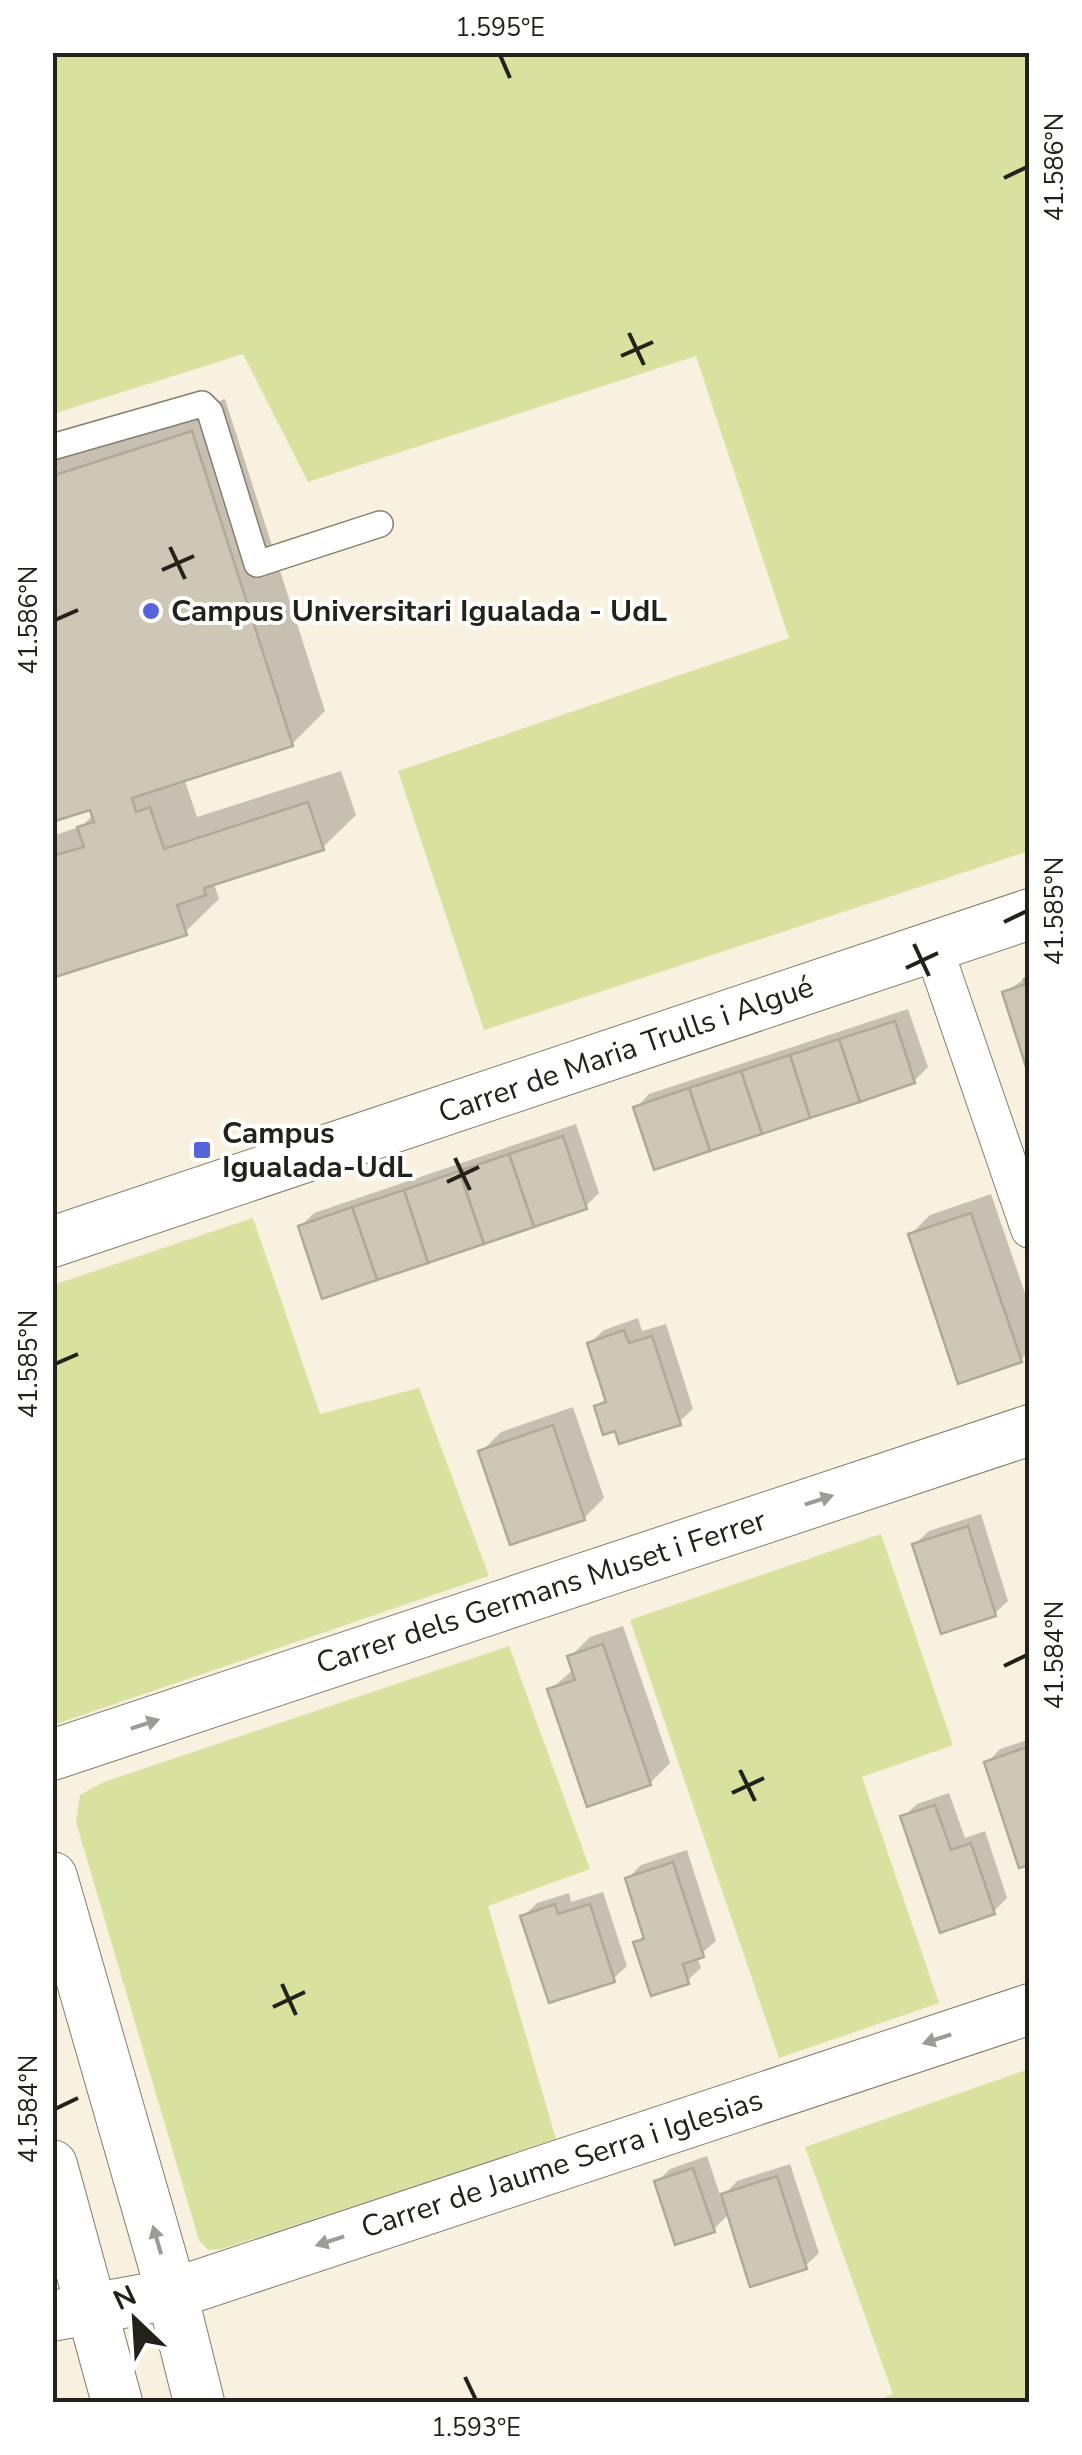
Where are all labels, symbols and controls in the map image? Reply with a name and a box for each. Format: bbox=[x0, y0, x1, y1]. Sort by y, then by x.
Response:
text: 1.595°E bbox=[455, 11, 545, 45]
text: 41.586°N bbox=[1038, 113, 1072, 221]
text: 41.586°N bbox=[12, 566, 46, 674]
place label: Campus Universitari Igualada - UdL bbox=[171, 591, 667, 632]
marker: Campus Universitari Igualada - UdL bbox=[140, 600, 162, 622]
text: 41.585°N bbox=[1038, 857, 1072, 965]
street label: Carrer de Maria Trulls i Algué bbox=[433, 966, 819, 1134]
place label: Campus Igualada-UdL bbox=[222, 1113, 413, 1188]
marker: Campus Igualada-UdL bbox=[191, 1139, 213, 1161]
text: 41.585°N bbox=[12, 1310, 46, 1418]
one-way arrow bbox=[804, 1491, 834, 1506]
street label: Carrer dels Germans Muset i Ferrer bbox=[311, 1500, 771, 1684]
text: 41.584°N bbox=[1038, 1601, 1072, 1709]
one-way arrow bbox=[130, 1715, 160, 1730]
one-way arrow bbox=[922, 2033, 952, 2048]
text: 41.584°N bbox=[12, 2055, 46, 2163]
street label: Carrer de Jaume Serra i Iglesias bbox=[356, 2080, 768, 2248]
one-way arrow bbox=[149, 2225, 164, 2255]
one-way arrow bbox=[314, 2235, 344, 2250]
north arrow bbox=[85, 2270, 185, 2370]
text: N bbox=[107, 2277, 142, 2320]
text: 1.593°E bbox=[431, 2411, 521, 2445]

